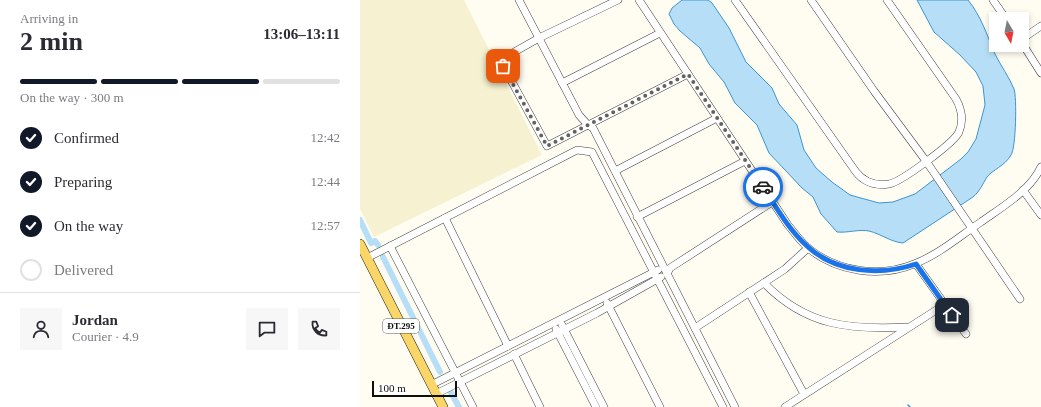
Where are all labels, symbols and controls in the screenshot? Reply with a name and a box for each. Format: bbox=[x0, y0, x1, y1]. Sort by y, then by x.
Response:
text: Arriving in bbox=[20, 11, 78, 26]
north arrow bbox=[989, 12, 1029, 52]
map controls bbox=[989, 12, 1029, 52]
text: 13:06–13:11 bbox=[263, 26, 340, 42]
text: 2 min bbox=[20, 27, 83, 56]
pin bbox=[486, 49, 520, 83]
icon: bag bbox=[492, 55, 514, 77]
text: On the way · 300 m bbox=[20, 90, 124, 105]
icon: check bbox=[20, 127, 42, 149]
text: Confirmed bbox=[54, 130, 119, 146]
text: 12:42 bbox=[310, 130, 340, 145]
courier bbox=[743, 167, 783, 207]
icon: check bbox=[20, 171, 42, 193]
text: Preparing bbox=[54, 174, 112, 190]
text: 12:44 bbox=[310, 174, 340, 189]
icon: car bbox=[752, 176, 774, 198]
icon: check bbox=[20, 215, 42, 237]
text: On the way bbox=[54, 218, 123, 234]
text: 12:57 bbox=[310, 218, 340, 233]
text: Delivered bbox=[54, 262, 113, 278]
pin bbox=[935, 298, 969, 332]
icon: home bbox=[941, 304, 963, 326]
button: person bbox=[20, 308, 62, 350]
button: chat bbox=[246, 308, 288, 350]
button: phone bbox=[298, 308, 340, 350]
text: Jordan bbox=[72, 312, 118, 328]
road number: ĐT.295 bbox=[383, 319, 419, 333]
text: Courier · 4.9 bbox=[72, 329, 139, 344]
scale bar bbox=[372, 379, 457, 398]
text: 100 m bbox=[378, 382, 406, 394]

